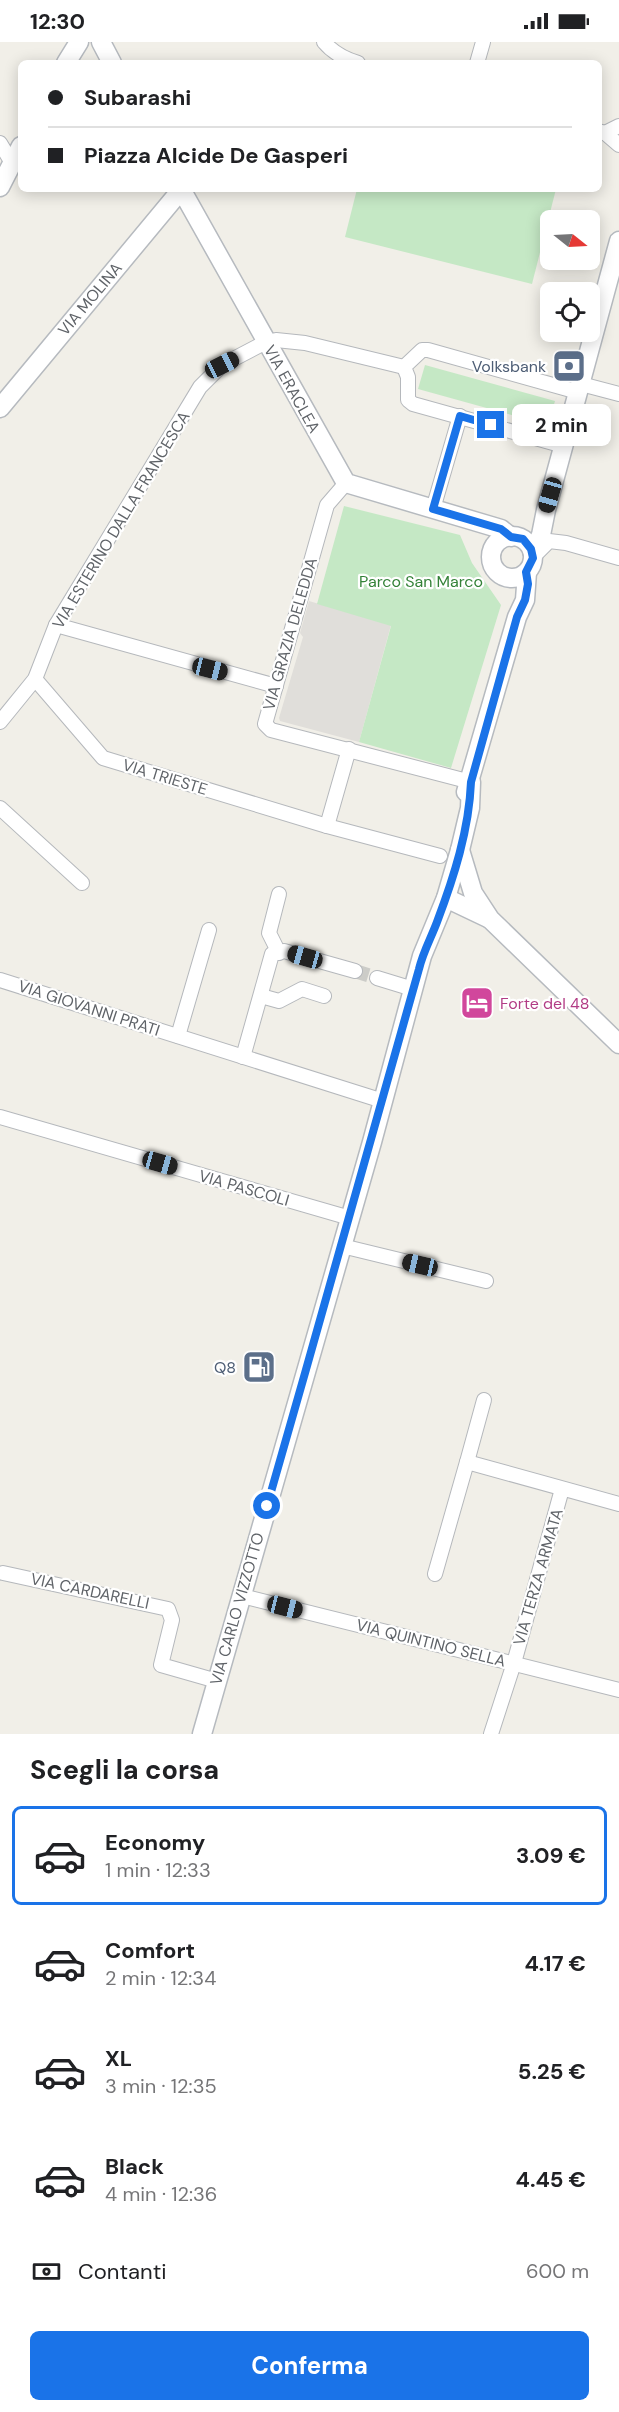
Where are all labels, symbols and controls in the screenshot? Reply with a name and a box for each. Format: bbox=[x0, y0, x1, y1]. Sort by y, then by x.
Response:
text: 12:30 bbox=[30, 7, 85, 36]
text: Subarashi bbox=[84, 83, 191, 112]
text: Piazza Alcide De Gasperi bbox=[84, 141, 348, 170]
north arrow bbox=[540, 210, 600, 270]
map controls bbox=[540, 210, 600, 342]
street label: VIA MOLINA bbox=[53, 258, 127, 340]
button: locate bbox=[540, 282, 600, 342]
street label: VIA ERACLEA bbox=[259, 341, 325, 437]
bank icon: Volksbank bbox=[551, 348, 587, 384]
car bbox=[202, 349, 242, 381]
place label: Volksbank bbox=[472, 356, 546, 377]
callout: 2 min bbox=[512, 404, 611, 446]
street label: VIA ESTERINO DALLA FRANCESCA bbox=[48, 407, 195, 633]
route end bbox=[477, 411, 504, 438]
text: 2 min bbox=[535, 412, 588, 438]
car bbox=[536, 475, 564, 515]
street label: VIA GRAZIA DELEDDA bbox=[258, 555, 322, 713]
park label: Parco San Marco bbox=[359, 571, 483, 592]
car bbox=[190, 656, 230, 682]
street label: VIA TRIESTE bbox=[120, 754, 210, 800]
car bbox=[285, 943, 325, 971]
street label: VIA GIOVANNI PRATI bbox=[15, 975, 163, 1041]
hotel icon: Forte del 48 bbox=[459, 985, 495, 1021]
place label: Forte del 48 bbox=[500, 993, 589, 1014]
car bbox=[140, 1149, 180, 1177]
street label: VIA PASCOLI bbox=[196, 1165, 292, 1211]
car bbox=[400, 1252, 440, 1278]
fuel station icon: Q8 bbox=[241, 1349, 277, 1385]
place label: Q8 bbox=[214, 1357, 236, 1378]
route start bbox=[253, 1492, 280, 1519]
street label: VIA TERZA ARMATA bbox=[508, 1506, 568, 1648]
street label: VIA CARLO VIZZOTTO bbox=[205, 1530, 269, 1688]
street label: VIA CARDARELLI bbox=[29, 1568, 151, 1614]
car bbox=[265, 1594, 305, 1620]
street label: VIA QUINTINO SELLA bbox=[354, 1614, 508, 1672]
text: Scegli la corsa bbox=[30, 1752, 219, 1787]
text: Economy bbox=[105, 1828, 205, 1857]
icon: car bbox=[33, 1829, 87, 1883]
text: 3.09 € bbox=[516, 1841, 586, 1870]
text: 1 min · 12:33 bbox=[105, 1857, 211, 1883]
text: Comfort bbox=[105, 1936, 195, 1965]
icon: car bbox=[33, 1937, 87, 1991]
text: 4.17 € bbox=[525, 1949, 586, 1978]
text: 2 min · 12:34 bbox=[105, 1965, 216, 1991]
text: XL bbox=[105, 2044, 132, 2073]
icon: car bbox=[33, 2045, 87, 2099]
text: 5.25 € bbox=[518, 2057, 586, 2086]
text: 3 min · 12:35 bbox=[105, 2073, 217, 2099]
text: Black bbox=[105, 2152, 164, 2181]
icon: car bbox=[33, 2153, 87, 2207]
text: 4.45 € bbox=[516, 2165, 586, 2194]
text: 4 min · 12:36 bbox=[105, 2181, 217, 2207]
icon: cash bbox=[30, 2255, 63, 2288]
text: Contanti bbox=[78, 2257, 167, 2286]
text: 600 m bbox=[526, 2258, 589, 2284]
button: Conferma bbox=[30, 2331, 589, 2400]

